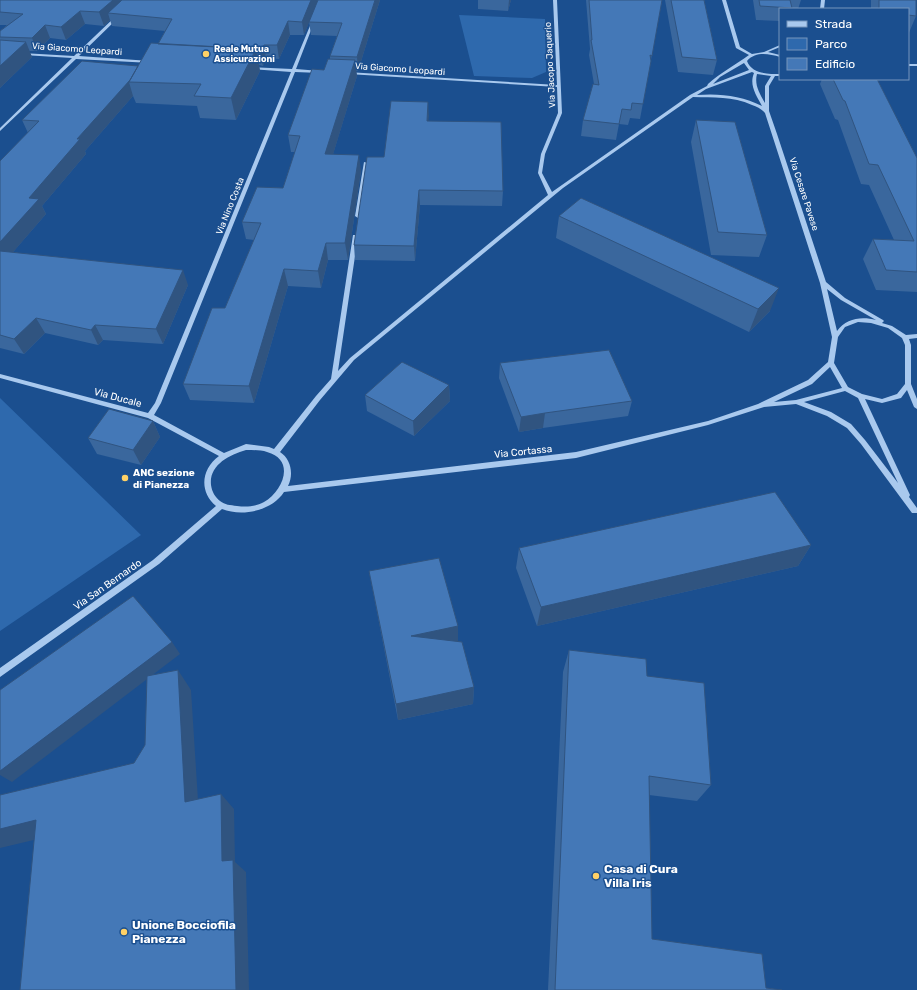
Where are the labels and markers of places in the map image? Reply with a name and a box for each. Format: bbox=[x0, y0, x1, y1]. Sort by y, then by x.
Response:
place label: Reale Mutua Assicurazioni bbox=[214, 44, 275, 64]
marker: Reale Mutua Assicurazioni bbox=[201, 49, 211, 59]
place label: ANC sezione di Pianezza bbox=[133, 467, 195, 491]
marker: ANC sezione di Pianezza bbox=[120, 473, 130, 483]
place label: Casa di Cura Villa Iris bbox=[604, 862, 678, 890]
marker: Casa di Cura Villa Iris bbox=[591, 871, 601, 881]
place label: Unione Bocciofila Pianezza bbox=[132, 918, 236, 946]
marker: Unione Bocciofila Pianezza bbox=[119, 927, 129, 937]

